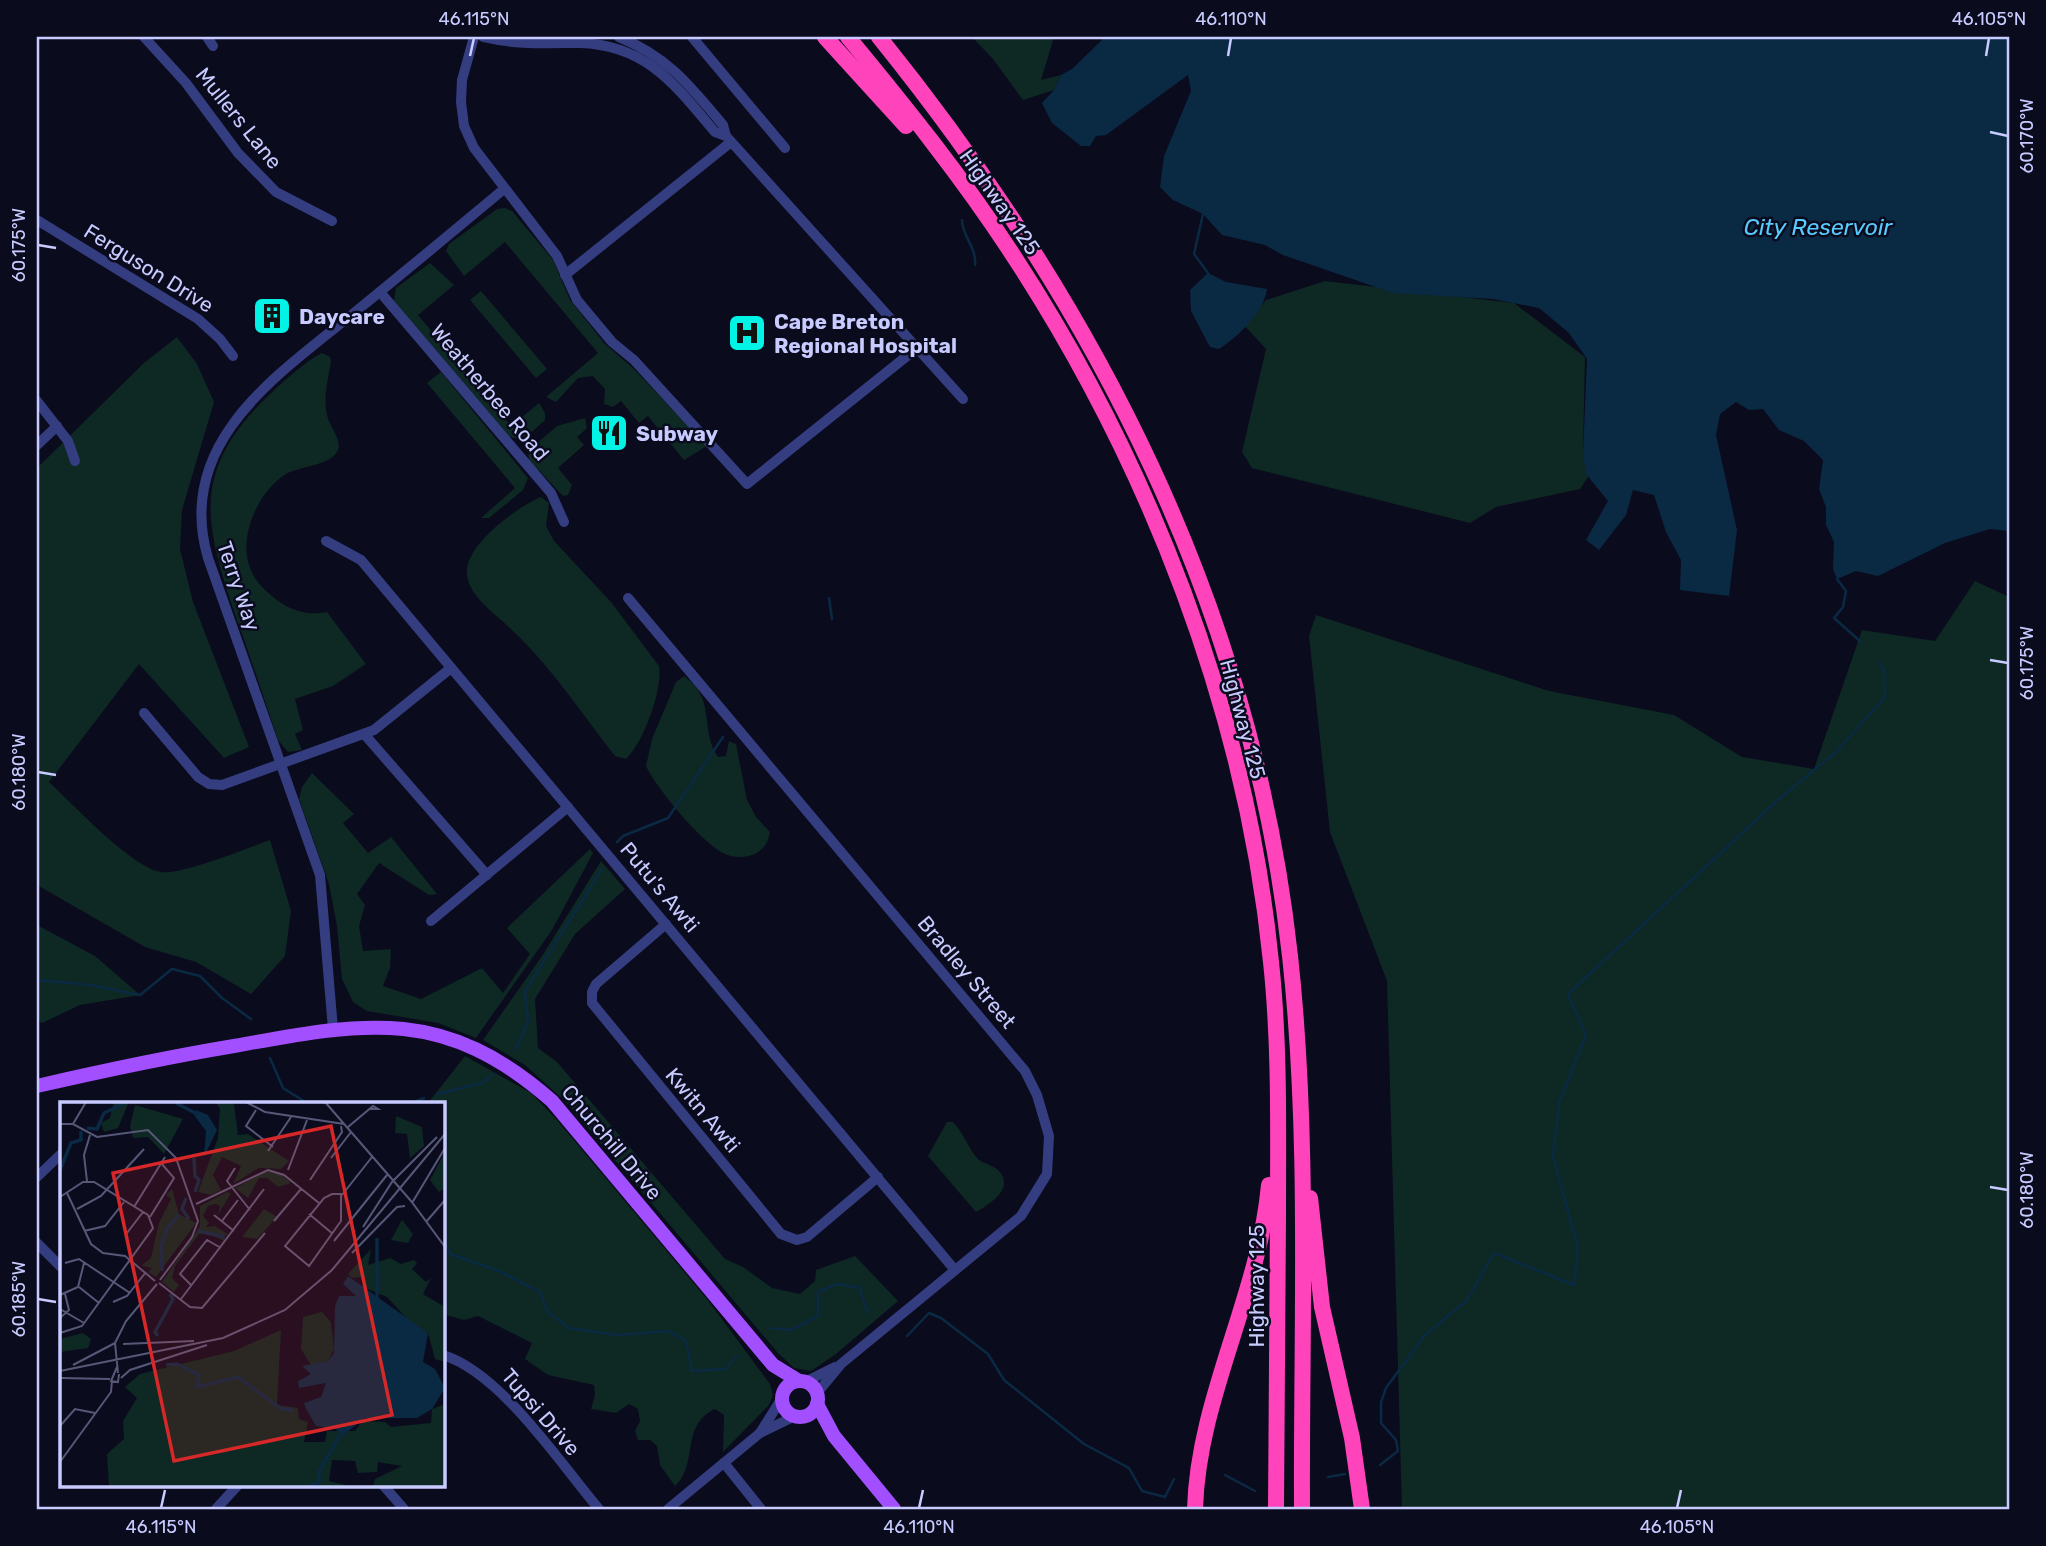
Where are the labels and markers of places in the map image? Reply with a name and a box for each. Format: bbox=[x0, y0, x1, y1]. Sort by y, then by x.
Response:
building icon: Daycare bbox=[251, 295, 293, 337]
place label: Daycare bbox=[299, 304, 385, 329]
place label: Cape Breton Regional Hospital bbox=[774, 309, 957, 358]
hospital icon: Cape Breton Regional Hospital bbox=[726, 312, 768, 354]
restaurant icon: Subway bbox=[588, 412, 630, 454]
place label: Subway bbox=[636, 421, 719, 446]

